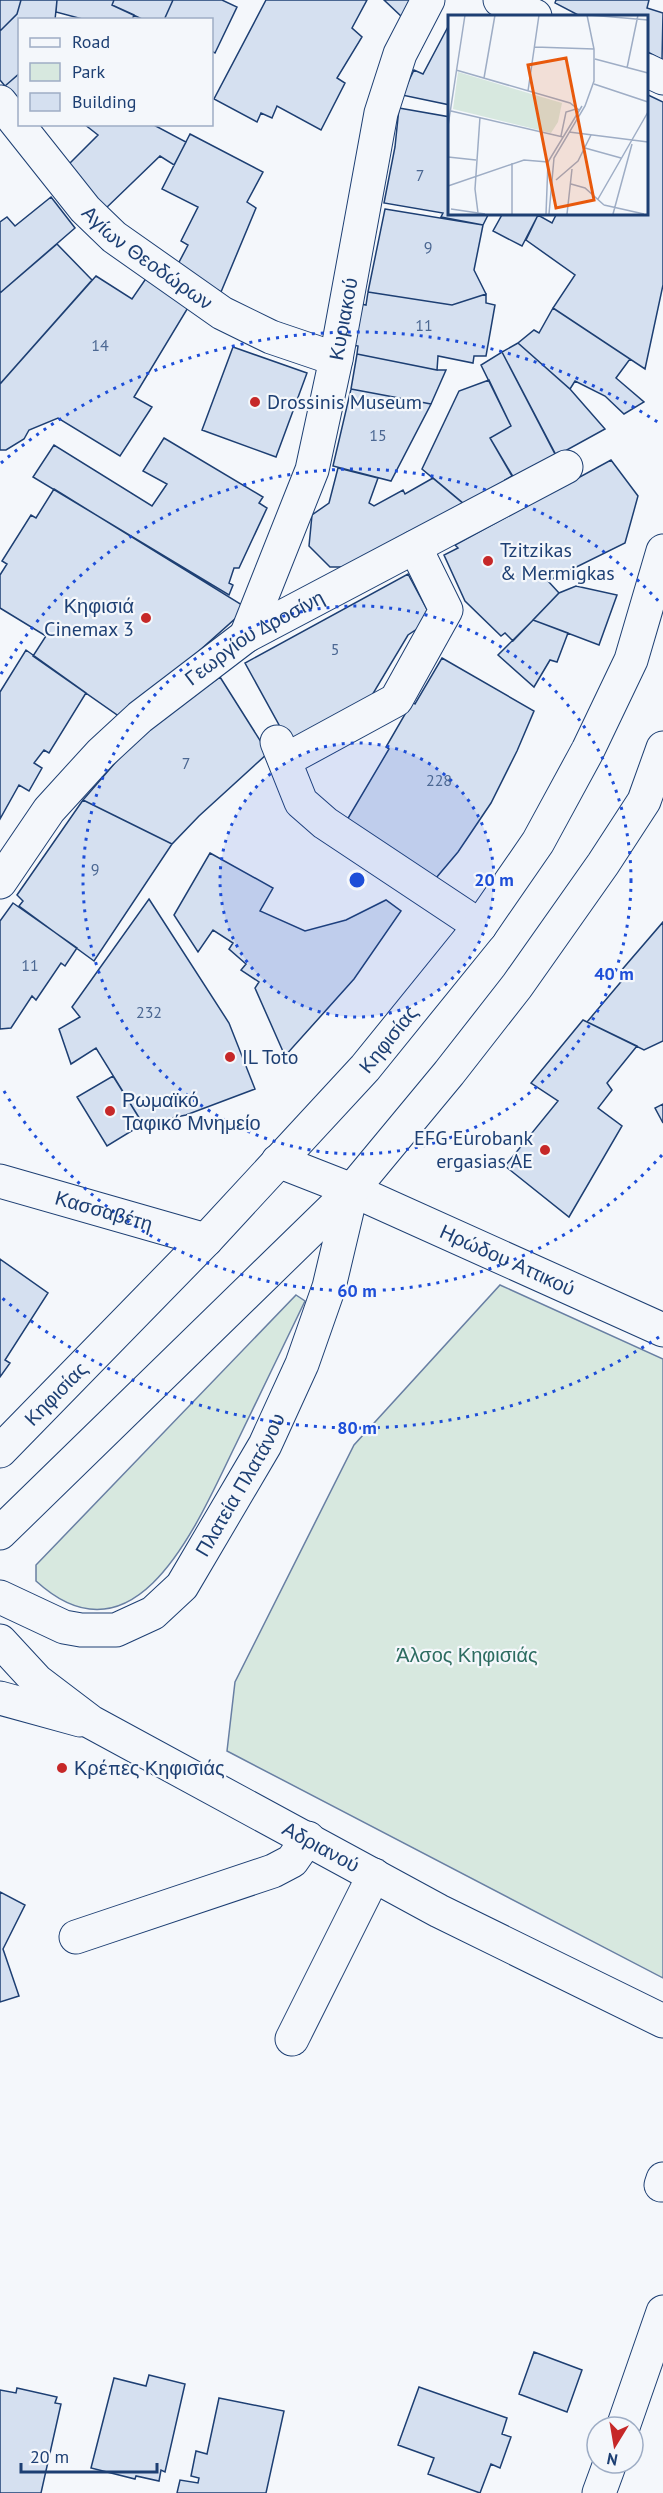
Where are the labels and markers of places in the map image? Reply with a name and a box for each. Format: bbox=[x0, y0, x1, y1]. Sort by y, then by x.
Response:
place label: Drossinis Museum bbox=[267, 389, 422, 415]
marker: Drossinis Museum bbox=[248, 395, 262, 409]
place label: Tzitzikas & Mermigkas bbox=[500, 537, 615, 586]
marker: Tzitzikas & Mermigkas bbox=[481, 554, 495, 568]
place label: Κηφισιά Cinemax 3 bbox=[44, 593, 134, 642]
marker: Κηφισιά Cinemax 3 bbox=[139, 611, 153, 625]
centre of rings bbox=[347, 870, 367, 890]
place label: IL Toto bbox=[242, 1044, 299, 1070]
marker: IL Toto bbox=[223, 1050, 237, 1064]
place label: Ρωμαϊκό Ταφικό Μνημείο bbox=[122, 1087, 261, 1136]
marker: Ρωμαϊκό Ταφικό Μνημείο bbox=[103, 1104, 117, 1118]
place label: EFG Eurobank ergasias AE bbox=[414, 1125, 533, 1174]
marker: EFG Eurobank ergasias AE bbox=[538, 1143, 552, 1157]
place label: Κρέπες Κηφισιάς bbox=[74, 1755, 225, 1781]
marker: Κρέπες Κηφισιάς bbox=[55, 1761, 69, 1775]

